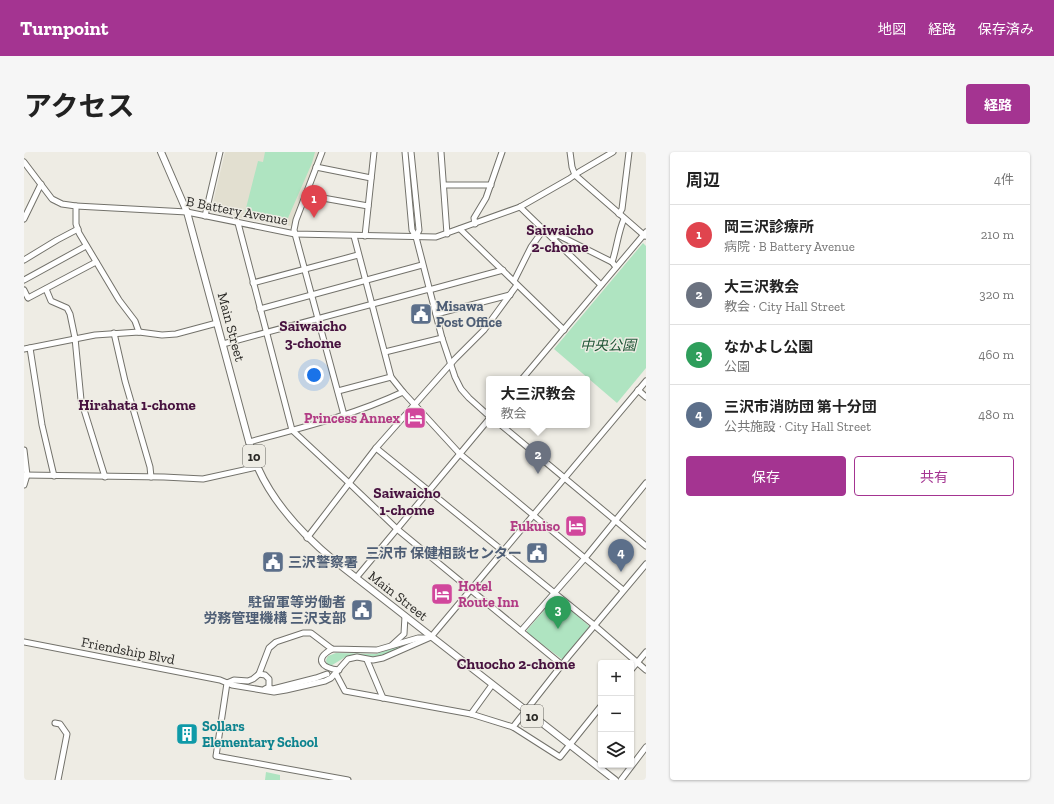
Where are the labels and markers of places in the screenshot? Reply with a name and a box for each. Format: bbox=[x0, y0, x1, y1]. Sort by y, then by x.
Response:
pin: 1 bbox=[301, 185, 327, 218]
place label: Misawa Post Office bbox=[436, 298, 502, 331]
public building icon: Misawa Post Office bbox=[408, 301, 434, 327]
hotel icon: Princess Annex bbox=[402, 405, 428, 431]
place label: Princess Annex bbox=[304, 410, 400, 427]
pin: 2 bbox=[525, 441, 551, 474]
hotel icon: Fukuiso bbox=[563, 513, 589, 539]
place label: Fukuiso bbox=[510, 518, 561, 535]
pin: 4 bbox=[608, 539, 634, 572]
public building icon: 三沢市 保健相談センター bbox=[524, 540, 550, 566]
place label: 三沢市 保健相談センター bbox=[365, 545, 522, 562]
public building icon: 三沢警察署 bbox=[260, 549, 286, 575]
place label: 三沢警察署 bbox=[288, 554, 358, 571]
place label: Hotel Route Inn bbox=[458, 578, 519, 611]
hotel icon: Hotel Route Inn bbox=[429, 581, 455, 607]
place label: 駐留軍等労働者 労務管理機構 三沢支部 bbox=[203, 594, 346, 627]
pin: 3 bbox=[545, 596, 571, 629]
public building icon: 駐留軍等労働者 労務管理機構 三沢支部 bbox=[349, 597, 375, 623]
place label: Sollars Elementary School bbox=[202, 718, 318, 751]
building icon: Sollars Elementary School bbox=[174, 721, 200, 747]

